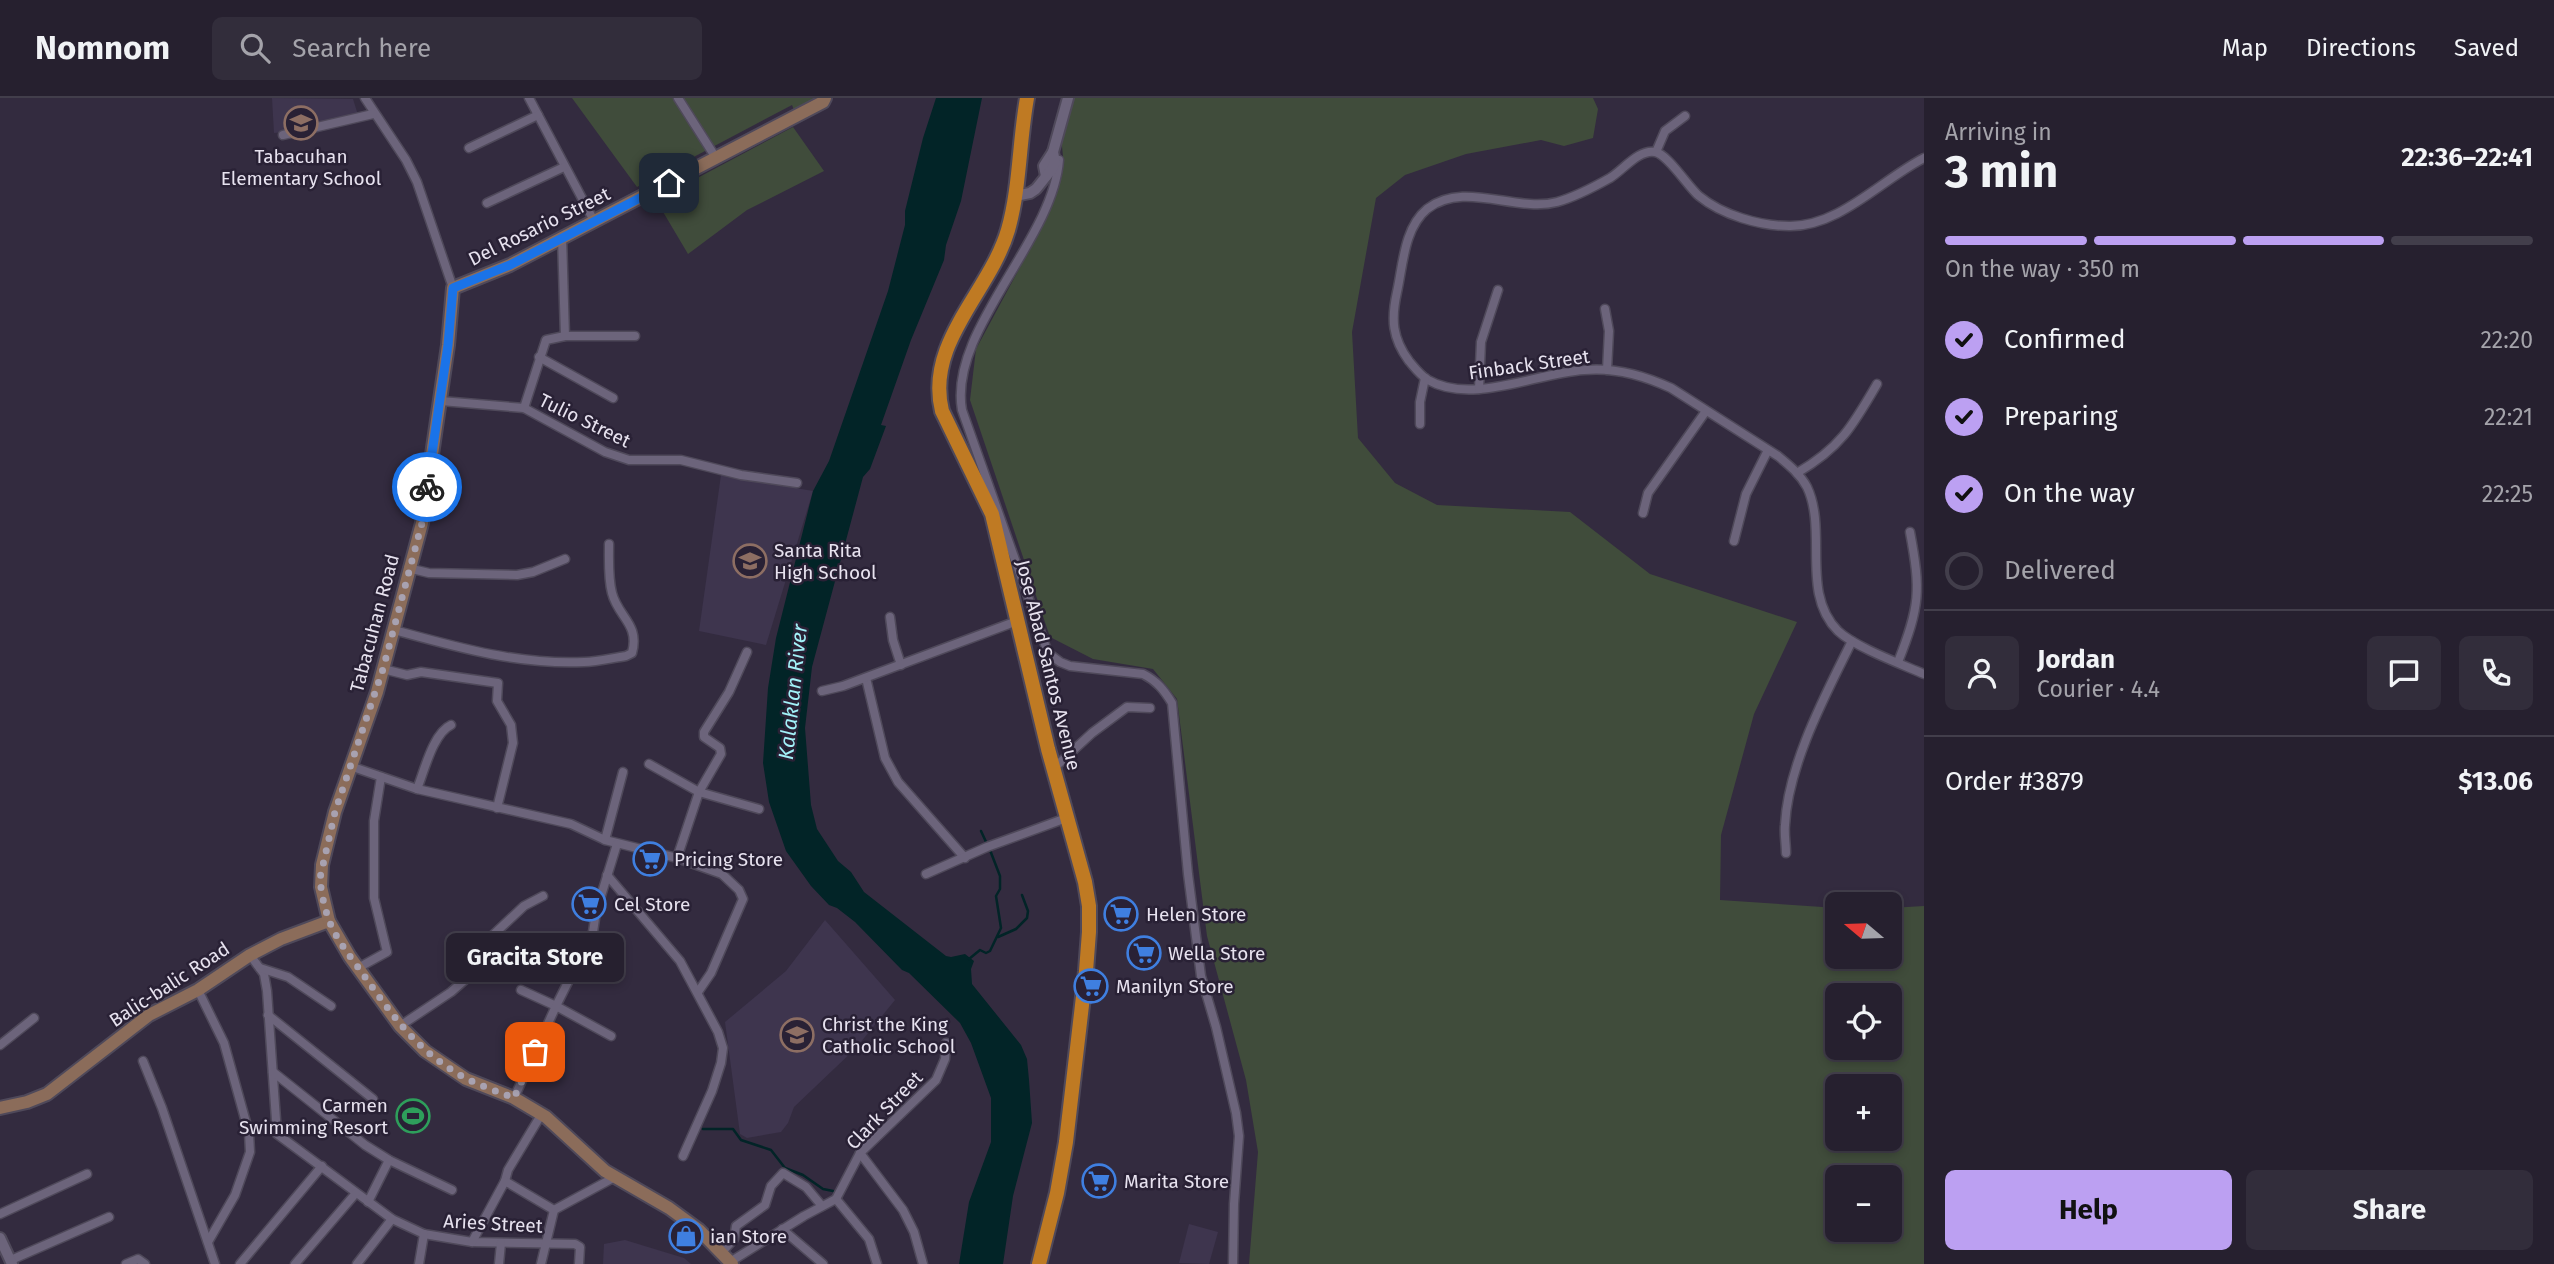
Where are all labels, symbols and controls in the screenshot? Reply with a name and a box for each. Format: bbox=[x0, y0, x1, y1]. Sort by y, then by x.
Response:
search box bbox=[212, 17, 702, 80]
text: Nomnom bbox=[35, 28, 170, 68]
icon: search bbox=[236, 29, 274, 67]
text: Search here bbox=[292, 33, 431, 64]
text: Map bbox=[2222, 34, 2268, 62]
text: Directions bbox=[2306, 34, 2416, 62]
text: Saved bbox=[2454, 34, 2519, 62]
school or university icon: Tabacuhan Elementary School bbox=[282, 104, 320, 142]
text: Arriving in bbox=[1945, 118, 2052, 146]
text: 22:36–22:41 bbox=[2401, 142, 2533, 173]
text: 3 min bbox=[1945, 144, 2058, 199]
place label: Tabacuhan Elementary School bbox=[221, 145, 382, 190]
pin bbox=[639, 153, 699, 213]
icon: home bbox=[650, 164, 688, 202]
street label: Del Rosario Street bbox=[465, 182, 614, 271]
text: On the way · 350 m bbox=[1945, 255, 2140, 283]
icon: check bbox=[1945, 321, 1983, 359]
text: Confirmed bbox=[2004, 324, 2125, 355]
text: 22:20 bbox=[2480, 326, 2533, 354]
street label: Finback Street bbox=[1467, 345, 1591, 384]
street label: Tulio Street bbox=[535, 388, 634, 452]
icon: check bbox=[1945, 398, 1983, 436]
text: Preparing bbox=[2004, 401, 2117, 432]
text: 22:21 bbox=[2484, 403, 2533, 431]
courier bbox=[392, 452, 462, 522]
icon: bike bbox=[408, 468, 446, 506]
icon: check bbox=[1945, 475, 1983, 513]
text: On the way bbox=[2004, 478, 2135, 509]
text: 22:25 bbox=[2482, 480, 2533, 508]
place label: Santa Rita High School bbox=[774, 539, 877, 584]
school or university icon: Santa Rita High School bbox=[731, 542, 769, 580]
street label: Tabacuhan Road bbox=[345, 552, 404, 695]
text: Delivered bbox=[2004, 555, 2116, 586]
street label: Jose Abad Santos Avenue bbox=[1011, 557, 1086, 773]
water label: Kalaklan River bbox=[773, 622, 813, 761]
button: person bbox=[1945, 636, 2019, 710]
button: chat bbox=[2367, 636, 2441, 710]
button: phone bbox=[2459, 636, 2533, 710]
text: Jordan bbox=[2037, 644, 2115, 675]
text: Courier · 4.4 bbox=[2037, 675, 2160, 703]
text: Order #3879 bbox=[1945, 766, 2084, 797]
text: $13.06 bbox=[2458, 766, 2533, 797]
supermarket icon: Pricing Store bbox=[631, 840, 669, 878]
place label: Pricing Store bbox=[674, 848, 783, 871]
supermarket icon: Cel Store bbox=[570, 885, 608, 923]
north arrow bbox=[1825, 892, 1902, 970]
map controls bbox=[1825, 892, 1902, 1242]
place label: Cel Store bbox=[614, 893, 690, 916]
supermarket icon: Helen Store bbox=[1102, 895, 1140, 933]
place label: Helen Store bbox=[1146, 903, 1246, 926]
callout: Gracita Store bbox=[446, 933, 624, 982]
supermarket icon: Wella Store bbox=[1125, 934, 1163, 972]
street label: Balic-balic Road bbox=[105, 937, 234, 1032]
place label: Wella Store bbox=[1168, 942, 1265, 965]
text: Gracita Store bbox=[467, 943, 603, 971]
supermarket icon: Manilyn Store bbox=[1072, 967, 1110, 1005]
place label: Manilyn Store bbox=[1116, 975, 1234, 998]
button: locate bbox=[1825, 983, 1902, 1060]
place label: Christ the King Catholic School bbox=[822, 1013, 956, 1058]
school or university icon: Christ the King Catholic School bbox=[778, 1016, 816, 1054]
pin bbox=[505, 1022, 565, 1082]
icon: bag bbox=[516, 1033, 554, 1071]
street label: Clark Street bbox=[841, 1066, 927, 1154]
button: + bbox=[1825, 1074, 1902, 1151]
place label: Carmen Swimming Resort bbox=[239, 1094, 388, 1139]
sports icon: Carmen Swimming Resort bbox=[394, 1097, 432, 1135]
supermarket icon: Marita Store bbox=[1080, 1162, 1118, 1200]
button: − bbox=[1825, 1165, 1902, 1242]
place label: Marita Store bbox=[1124, 1170, 1229, 1193]
button: Help bbox=[1945, 1170, 2232, 1250]
button: Share bbox=[2246, 1170, 2533, 1250]
street label: Aries Street bbox=[443, 1209, 543, 1238]
shop icon: ian Store bbox=[667, 1217, 705, 1255]
place label: ian Store bbox=[710, 1225, 787, 1248]

